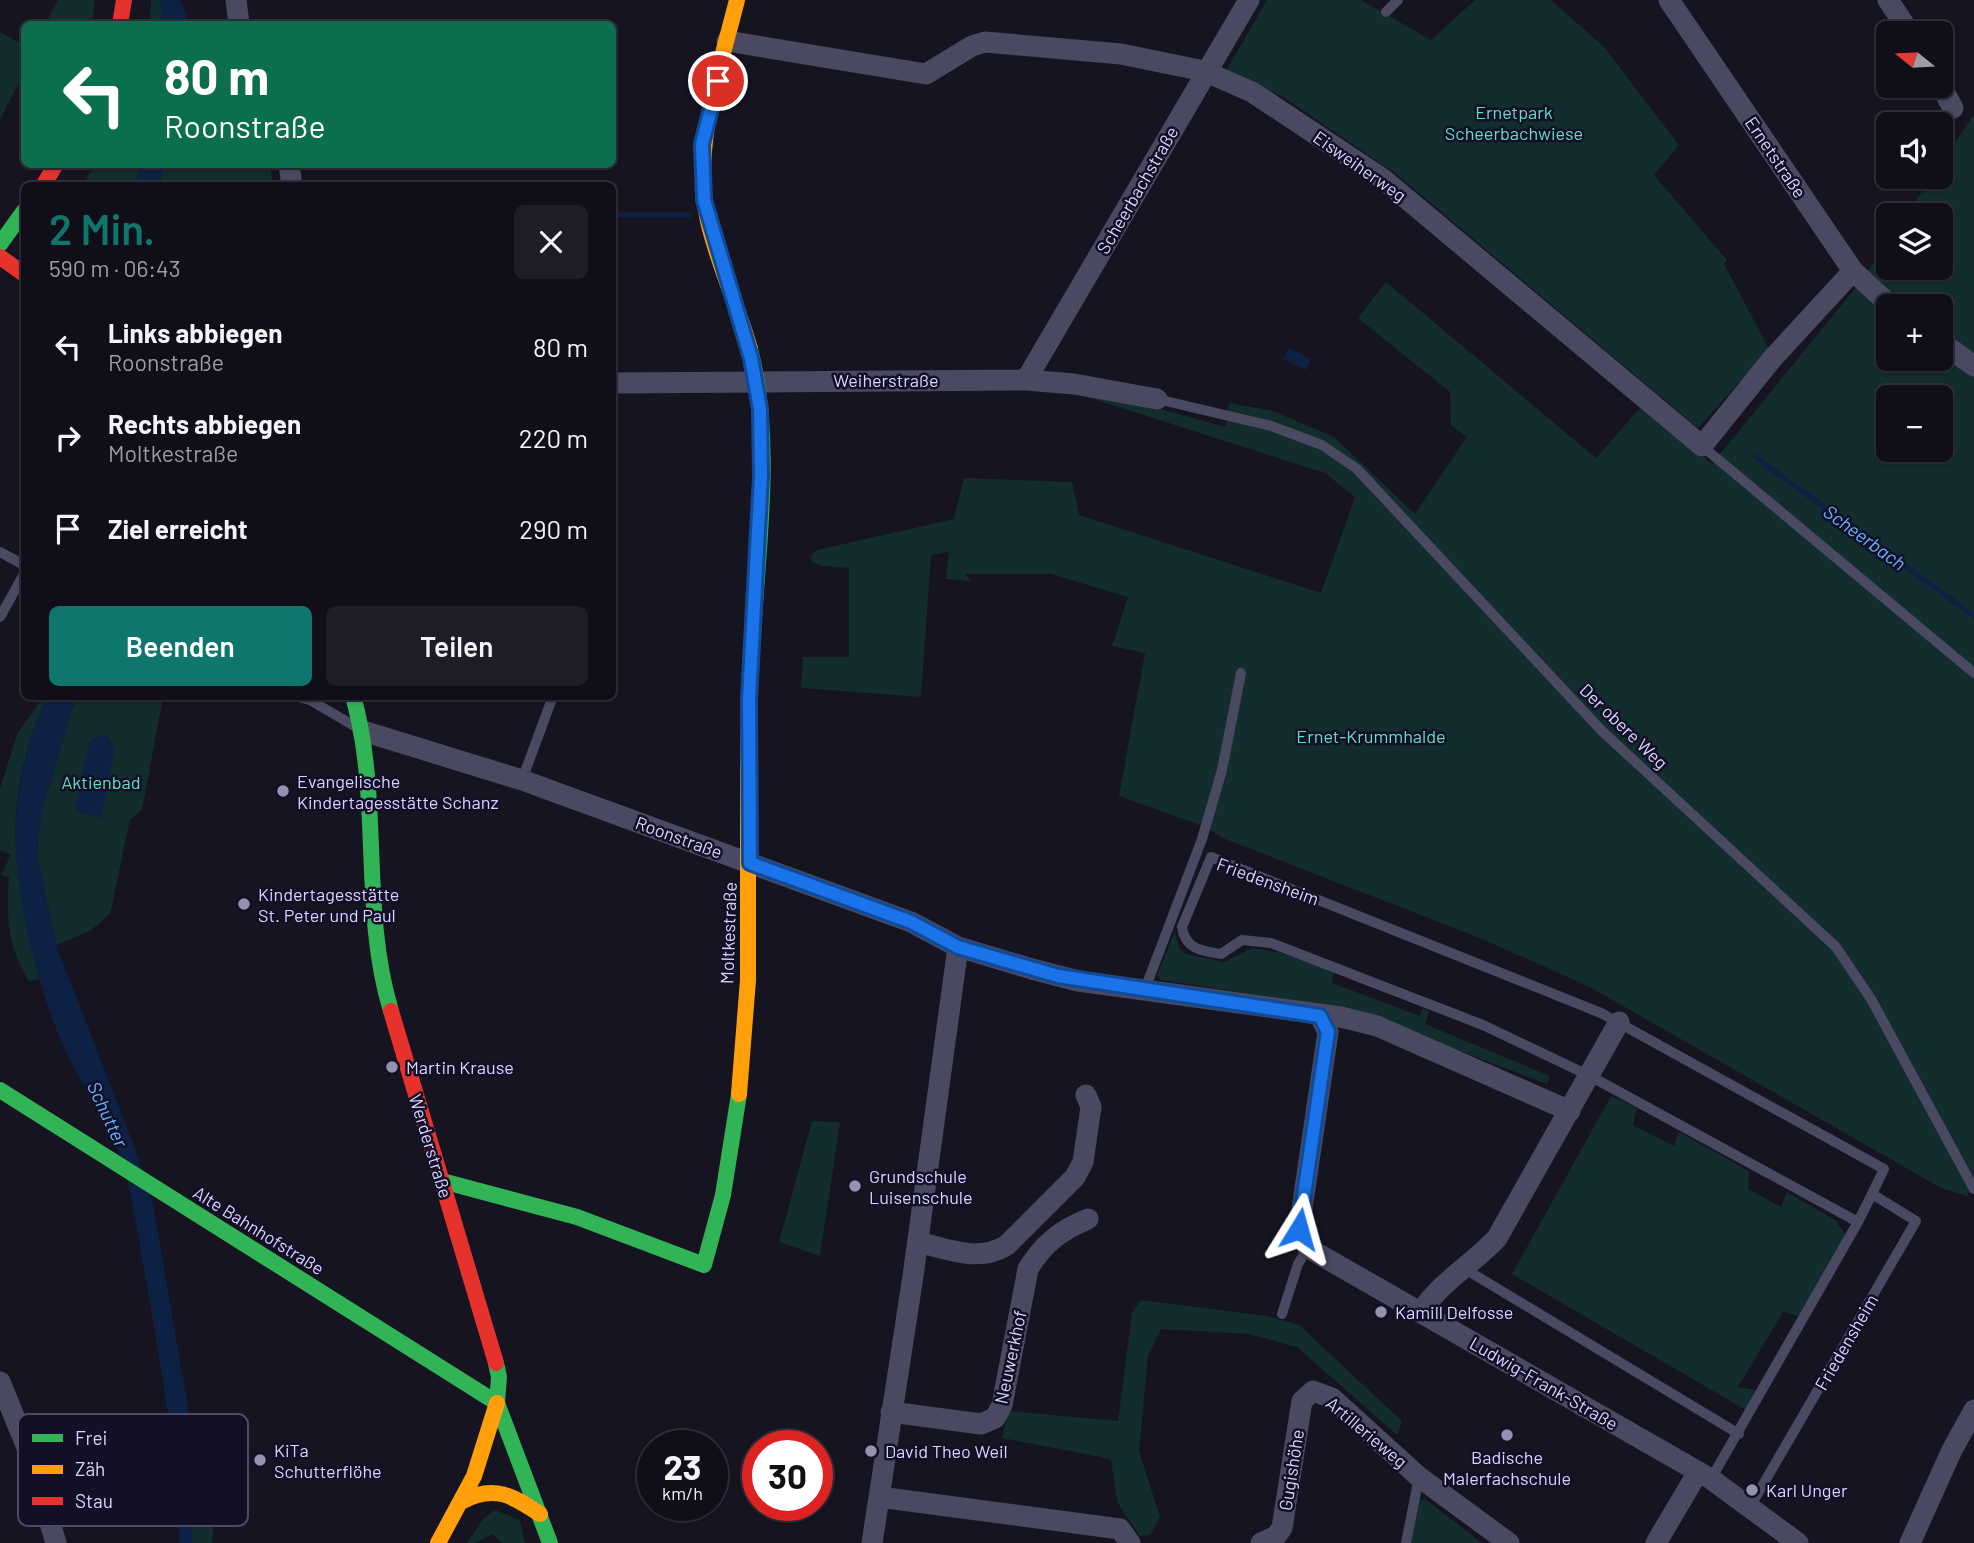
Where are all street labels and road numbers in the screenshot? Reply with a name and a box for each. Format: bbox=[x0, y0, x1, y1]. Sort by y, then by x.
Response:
street label: Ernetstraße bbox=[1741, 112, 1811, 202]
street label: Scheerbachstraße bbox=[1092, 122, 1182, 258]
street label: Eisweiherweg bbox=[1309, 126, 1411, 206]
street label: Weiherstraße bbox=[833, 369, 939, 391]
street label: Der obere Weg bbox=[1575, 679, 1673, 773]
street label: Roonstraße bbox=[633, 811, 725, 863]
street label: Friedensheim bbox=[1214, 852, 1322, 910]
street label: Moltkestraße bbox=[715, 882, 741, 984]
street label: Werderstraße bbox=[405, 1091, 457, 1201]
street label: Alte Bahnhofstraße bbox=[189, 1181, 329, 1279]
street label: Friedensheim bbox=[1810, 1290, 1882, 1394]
street label: Neuwerkhof bbox=[989, 1308, 1031, 1406]
street label: Ludwig-Frank-Straße bbox=[1466, 1332, 1622, 1434]
street label: Artillerieweg bbox=[1322, 1392, 1412, 1472]
street label: Gugishöhe bbox=[1274, 1428, 1308, 1512]

